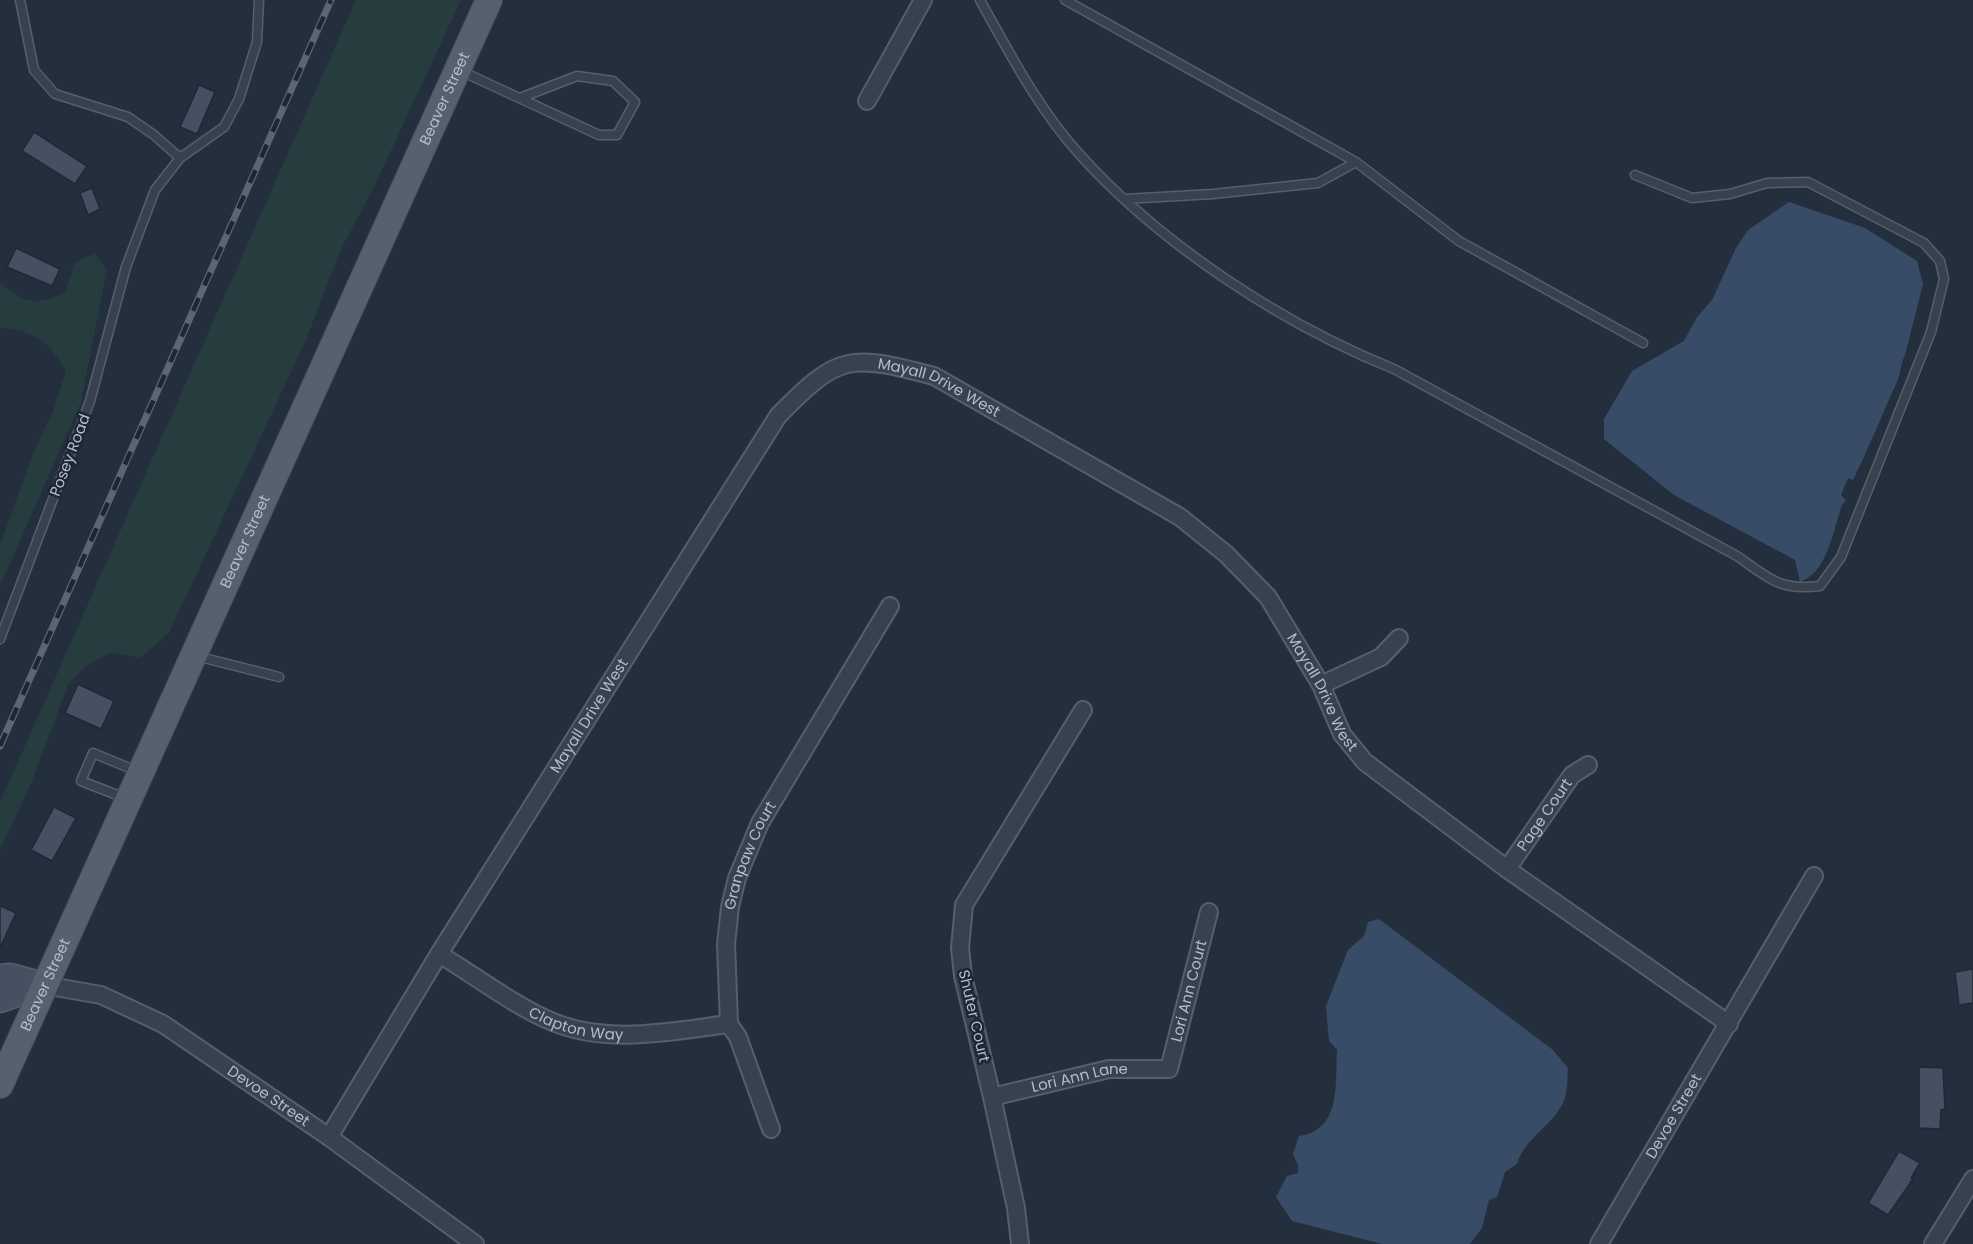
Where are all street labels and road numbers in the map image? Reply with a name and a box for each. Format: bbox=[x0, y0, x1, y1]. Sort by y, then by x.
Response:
street label: Beaver Street bbox=[414, 48, 474, 148]
street label: Mayall Drive West bbox=[876, 352, 1004, 422]
street label: Posey Road bbox=[44, 411, 95, 499]
street label: Beaver Street bbox=[214, 492, 275, 591]
street label: Mayall Drive West bbox=[1282, 629, 1363, 756]
street label: Mayall Drive West bbox=[545, 654, 633, 777]
street label: Page Court bbox=[1512, 774, 1577, 855]
street label: Granpaw Court bbox=[719, 797, 781, 912]
street label: Beaver Street bbox=[15, 935, 75, 1034]
street label: Lori Ann Court bbox=[1165, 937, 1212, 1044]
street label: Shuter Court bbox=[954, 968, 995, 1064]
street label: Clapton Way bbox=[525, 1001, 624, 1045]
street label: Lori Ann Lane bbox=[1029, 1058, 1128, 1097]
street label: Devoe Street bbox=[224, 1060, 314, 1131]
street label: Devoe Street bbox=[1640, 1070, 1706, 1162]

